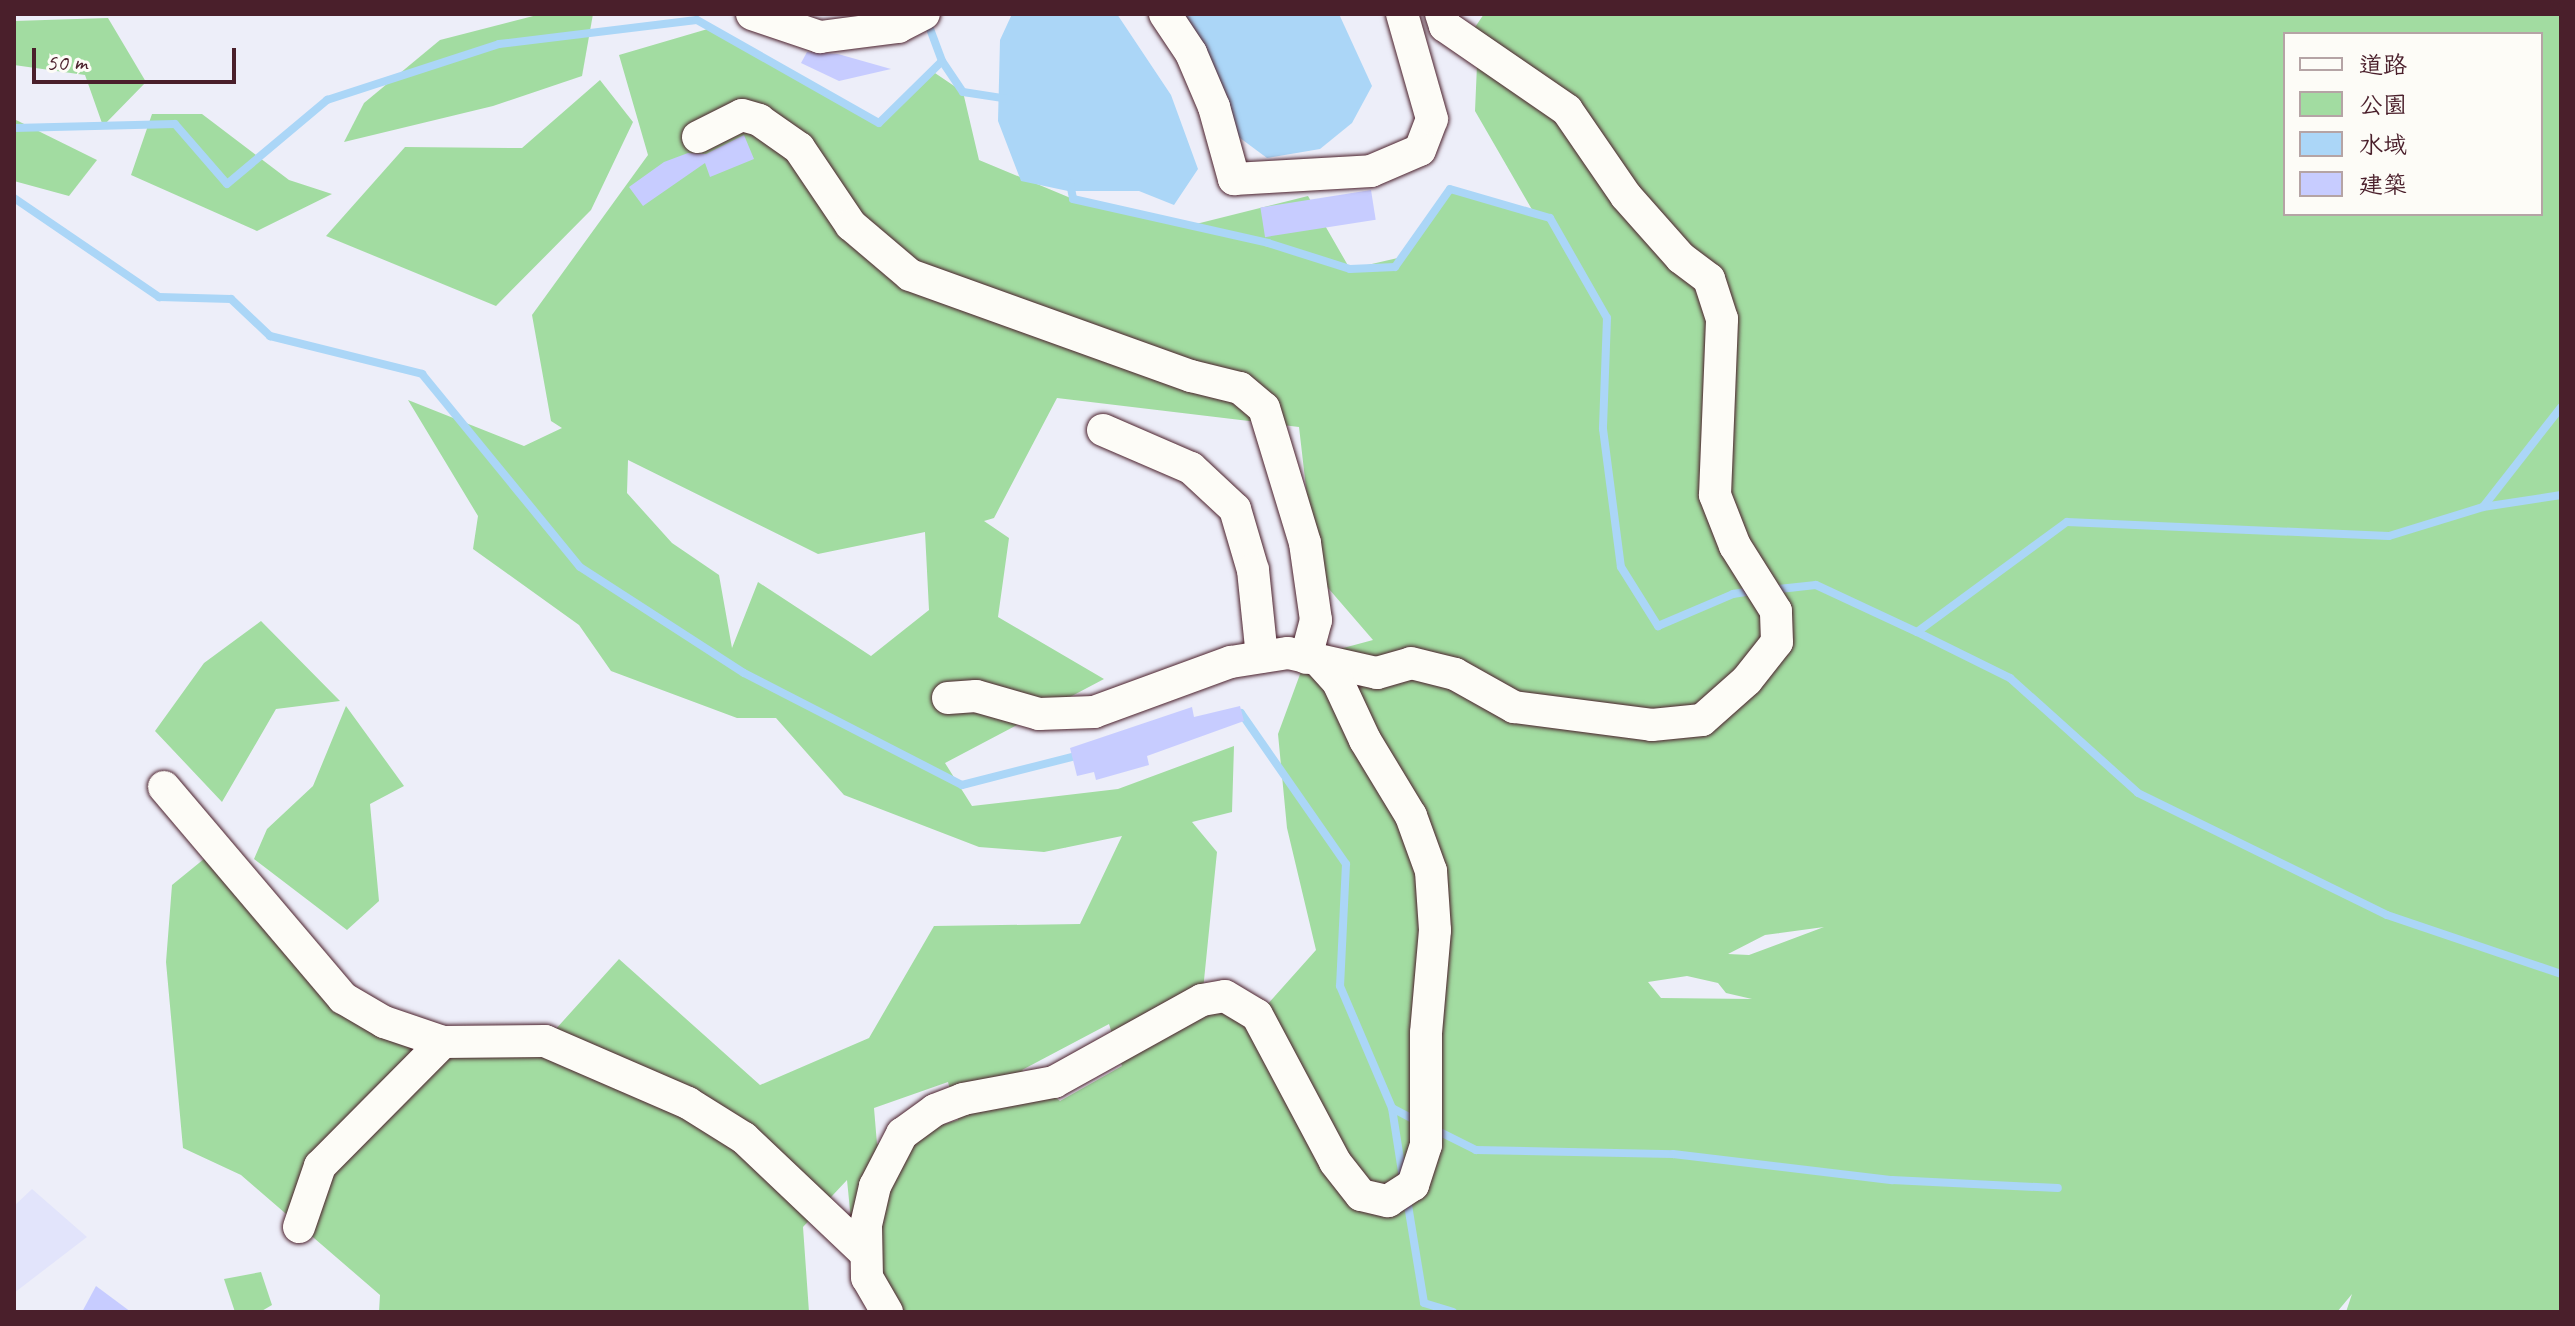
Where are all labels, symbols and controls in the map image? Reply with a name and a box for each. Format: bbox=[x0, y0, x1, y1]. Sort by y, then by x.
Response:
scale bar bbox=[36, 32, 240, 82]
legend bbox=[2283, 32, 2543, 216]
text: 50 m bbox=[46, 47, 87, 77]
text: 道路 bbox=[2359, 50, 2407, 80]
text: 公園 bbox=[2359, 90, 2407, 120]
text: 水域 bbox=[2359, 130, 2407, 160]
text: 建築 bbox=[2359, 170, 2407, 200]

